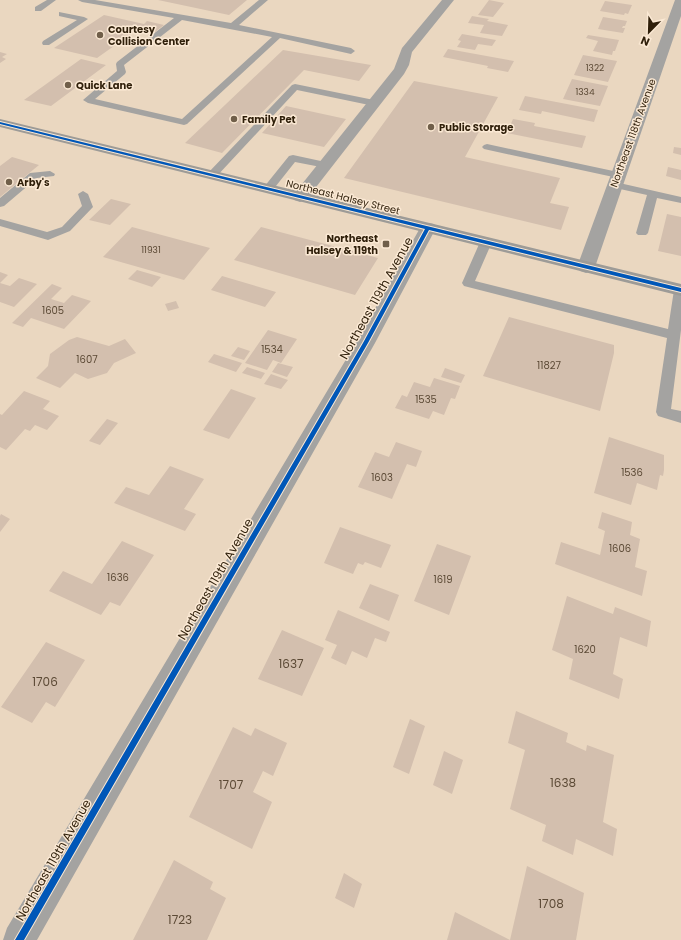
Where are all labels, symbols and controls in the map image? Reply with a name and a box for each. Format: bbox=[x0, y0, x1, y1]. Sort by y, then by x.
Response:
north arrow bbox=[629, 12, 669, 52]
place label: Courtesy Collision Center bbox=[108, 22, 190, 49]
marker: Courtesy Collision Center bbox=[95, 30, 105, 40]
text: N bbox=[638, 32, 652, 50]
house number: 1322 bbox=[586, 62, 604, 74]
street label: Northeast 118th Avenue bbox=[606, 77, 660, 189]
place label: Quick Lane bbox=[76, 78, 132, 93]
marker: Quick Lane bbox=[63, 80, 73, 90]
house number: 1334 bbox=[575, 86, 595, 98]
place label: Family Pet bbox=[242, 112, 296, 127]
marker: Family Pet bbox=[229, 114, 239, 124]
place label: Public Storage bbox=[439, 120, 513, 135]
marker: Public Storage bbox=[426, 122, 436, 132]
place label: Arby's bbox=[17, 175, 50, 190]
street label: Northeast Halsey Street bbox=[284, 176, 402, 218]
marker: Arby's bbox=[4, 177, 14, 187]
place label: Northeast Halsey & 119th bbox=[306, 231, 378, 258]
street label: Northeast 119th Avenue bbox=[335, 234, 417, 362]
marker: Northeast Halsey & 119th bbox=[381, 239, 391, 249]
house number: 11931 bbox=[141, 244, 161, 256]
house number: 1605 bbox=[42, 303, 64, 318]
house number: 1534 bbox=[261, 342, 283, 357]
house number: 1607 bbox=[76, 352, 98, 367]
house number: 11827 bbox=[537, 358, 561, 373]
house number: 1535 bbox=[415, 392, 437, 407]
house number: 1536 bbox=[621, 465, 643, 480]
house number: 1603 bbox=[371, 470, 393, 485]
street label: Northeast 119th Avenue bbox=[173, 515, 257, 643]
house number: 1606 bbox=[609, 541, 631, 556]
house number: 1636 bbox=[107, 570, 129, 585]
house number: 1619 bbox=[433, 572, 453, 587]
house number: 1620 bbox=[574, 642, 596, 657]
house number: 1637 bbox=[278, 655, 304, 672]
house number: 1706 bbox=[32, 673, 58, 690]
house number: 1638 bbox=[550, 774, 576, 791]
house number: 1707 bbox=[219, 776, 244, 793]
street label: Northeast 119th Avenue bbox=[11, 796, 95, 924]
house number: 1708 bbox=[538, 895, 564, 912]
house number: 1723 bbox=[168, 911, 192, 928]

